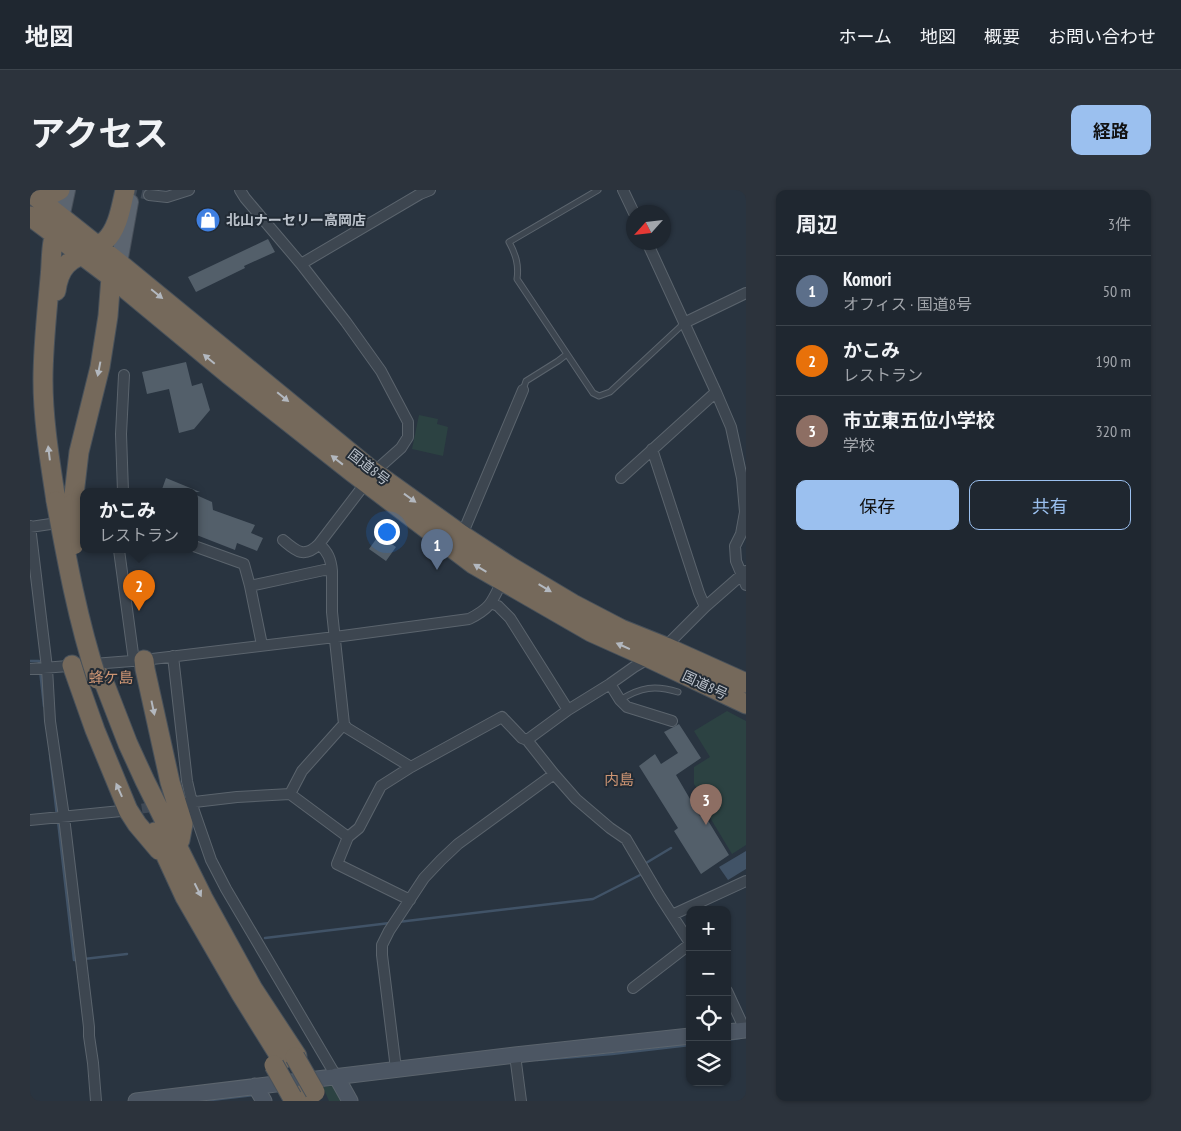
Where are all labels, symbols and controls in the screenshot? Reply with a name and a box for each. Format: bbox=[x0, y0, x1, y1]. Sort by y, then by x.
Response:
text: 地図 bbox=[25, 21, 73, 52]
text: ホーム bbox=[839, 25, 892, 48]
text: 地図 bbox=[920, 25, 956, 48]
text: 概要 bbox=[984, 25, 1020, 48]
text: お問い合わせ bbox=[1048, 25, 1156, 48]
button: 経路 bbox=[1071, 105, 1151, 155]
text: アクセス bbox=[30, 110, 168, 156]
north arrow bbox=[626, 205, 671, 250]
shop icon: 北山ナーセリー高岡店 bbox=[195, 207, 221, 233]
place label: 北山ナーセリー高岡店 bbox=[226, 211, 366, 229]
text: 周辺 bbox=[796, 211, 838, 238]
text: 3件 bbox=[1108, 214, 1131, 234]
text: Komori bbox=[843, 267, 891, 291]
text: 1 bbox=[808, 281, 816, 301]
text: 50 m bbox=[1103, 281, 1131, 301]
one-way arrow bbox=[150, 288, 163, 299]
text: オフィス · 国道8号 bbox=[843, 294, 972, 314]
text: かこみ bbox=[843, 338, 900, 362]
text: 2 bbox=[808, 351, 816, 371]
text: 190 m bbox=[1096, 351, 1131, 371]
one-way arrow bbox=[203, 354, 215, 365]
one-way arrow bbox=[95, 361, 103, 376]
text: レストラン bbox=[843, 365, 923, 385]
one-way arrow bbox=[276, 391, 289, 402]
text: 市立東五位小学校 bbox=[843, 408, 995, 432]
text: 3 bbox=[808, 421, 816, 441]
text: 320 m bbox=[1096, 421, 1131, 441]
text: 学校 bbox=[843, 435, 875, 455]
one-way arrow bbox=[45, 444, 53, 460]
street label: 国道8号 bbox=[344, 445, 394, 489]
one-way arrow bbox=[330, 455, 343, 465]
button: 保存 bbox=[796, 480, 959, 530]
button: 共有 bbox=[969, 480, 1131, 530]
popup bbox=[80, 488, 198, 553]
one-way arrow bbox=[403, 493, 417, 503]
text: かこみ bbox=[99, 498, 156, 522]
your location bbox=[374, 519, 400, 545]
text: レストラン bbox=[99, 525, 179, 545]
pin: 1 bbox=[421, 529, 453, 570]
one-way arrow bbox=[474, 564, 487, 573]
pin: 2 bbox=[123, 570, 155, 611]
one-way arrow bbox=[539, 583, 552, 592]
one-way arrow bbox=[616, 642, 630, 650]
street label: 国道8号 bbox=[679, 667, 731, 703]
district label: 蜂ケ島 bbox=[88, 668, 134, 687]
one-way arrow bbox=[149, 700, 157, 715]
district label: 内島 bbox=[604, 770, 634, 789]
one-way arrow bbox=[115, 783, 123, 797]
pin: 3 bbox=[690, 784, 722, 825]
one-way arrow bbox=[194, 883, 202, 897]
map controls bbox=[686, 906, 731, 1086]
button: + bbox=[686, 906, 731, 951]
button: − bbox=[686, 951, 731, 996]
button: locate bbox=[686, 996, 731, 1041]
button: layers bbox=[686, 1041, 731, 1086]

